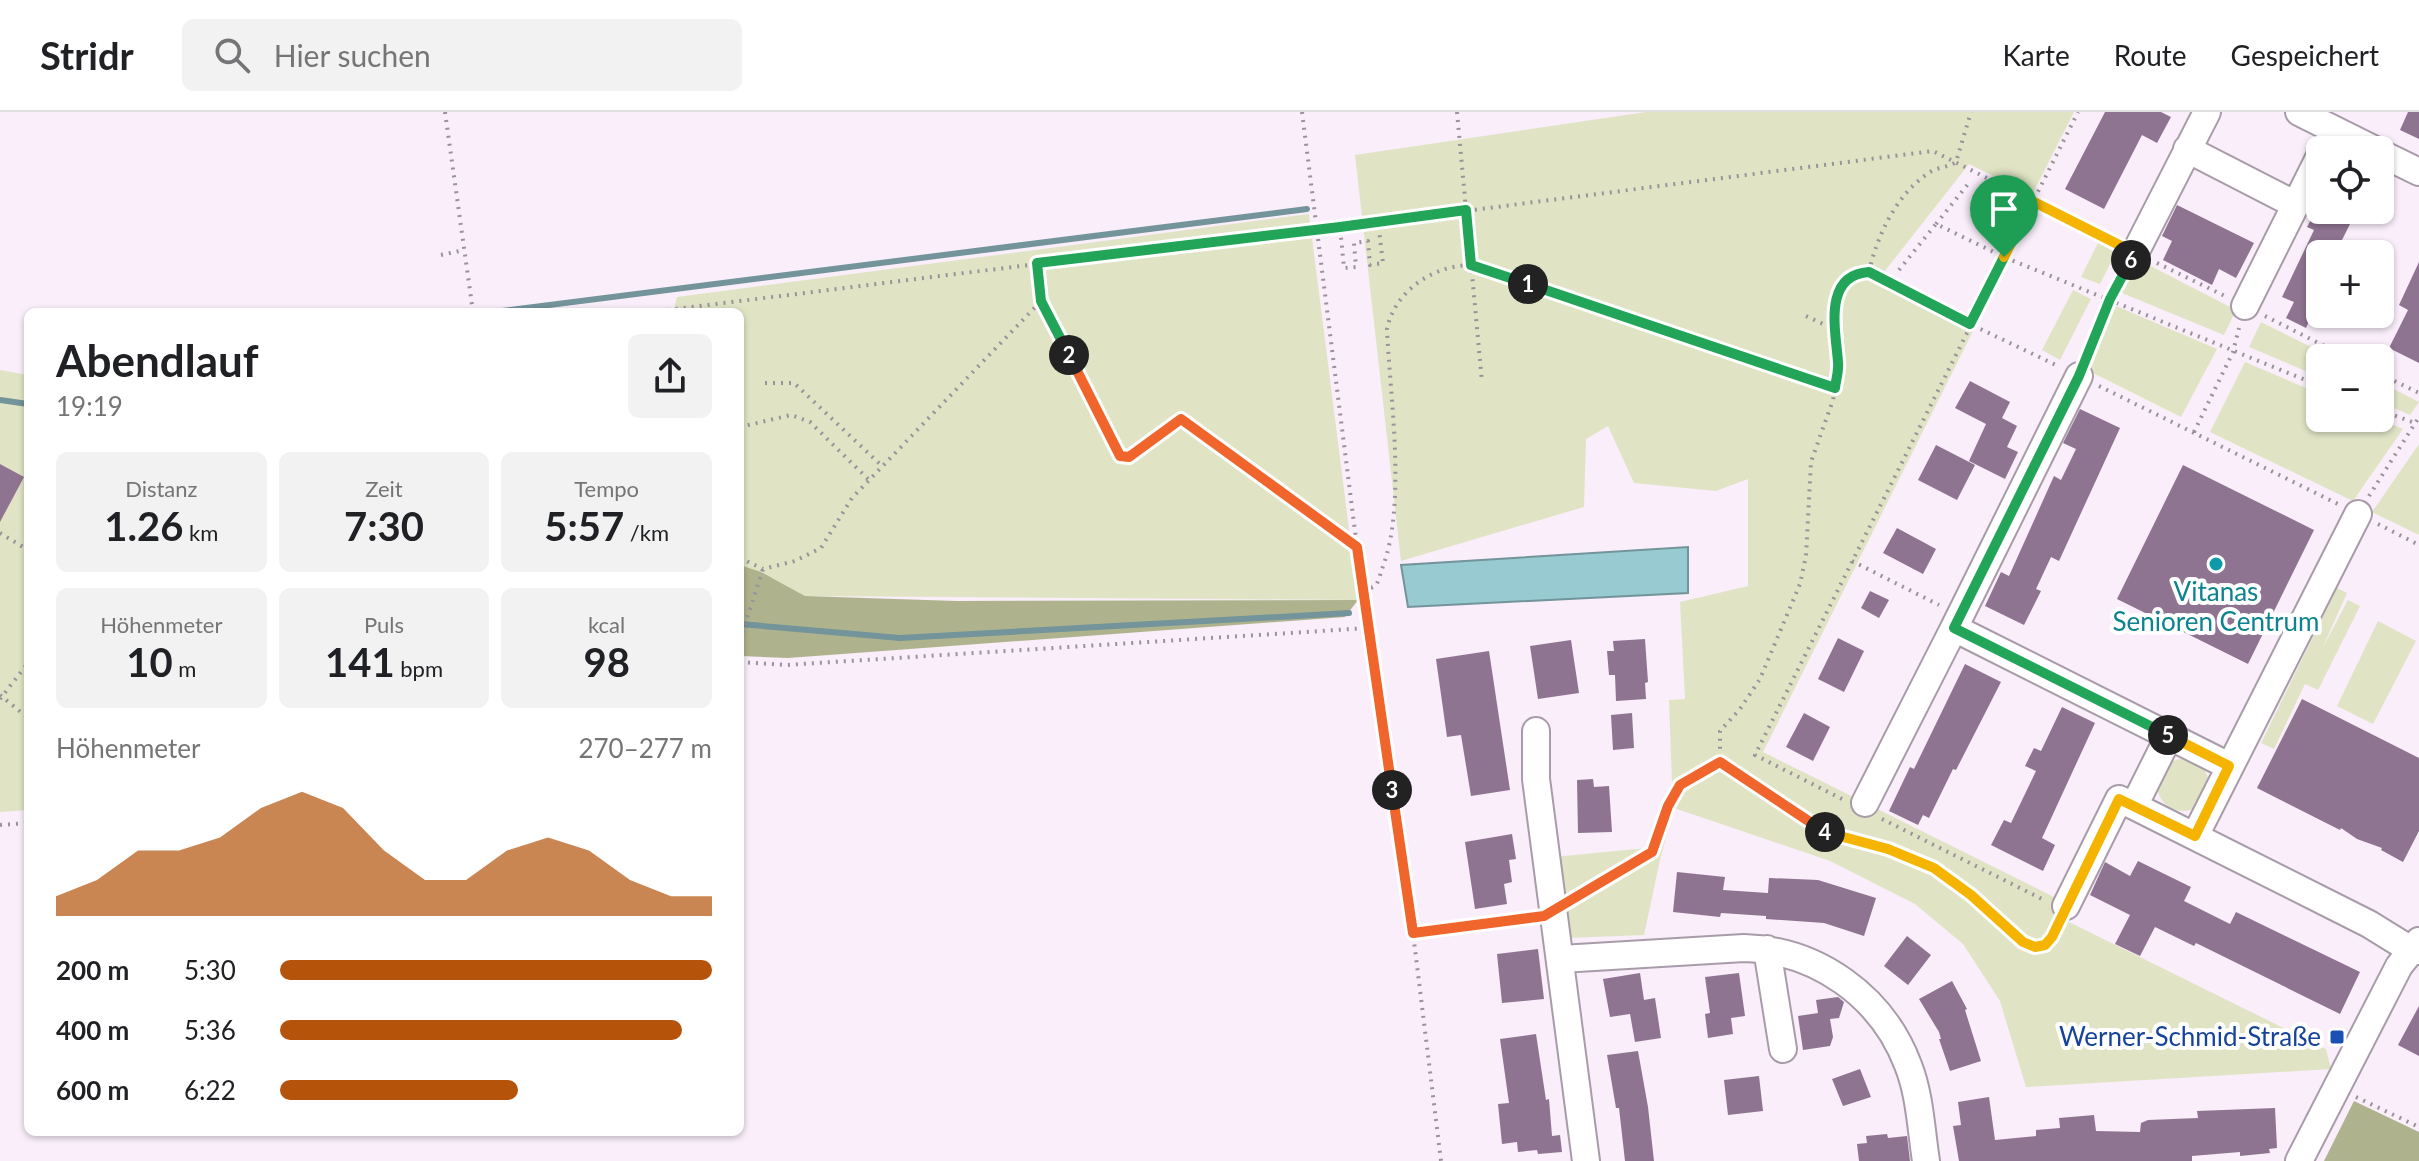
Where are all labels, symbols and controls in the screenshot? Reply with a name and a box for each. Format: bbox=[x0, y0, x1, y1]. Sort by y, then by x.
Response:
search box bbox=[182, 19, 742, 91]
text: Stridr bbox=[40, 32, 134, 78]
icon: search bbox=[210, 33, 254, 77]
text: Hier suchen bbox=[274, 37, 431, 73]
text: Karte bbox=[2002, 38, 2070, 72]
text: Route bbox=[2114, 38, 2187, 72]
text: Gespeichert bbox=[2231, 38, 2379, 72]
map controls bbox=[2306, 136, 2394, 432]
button: locate bbox=[2306, 136, 2394, 224]
pin bbox=[1970, 175, 2038, 257]
icon: arrive bbox=[1982, 187, 2026, 231]
pin: 6 bbox=[2111, 240, 2151, 280]
button: + bbox=[2306, 240, 2394, 328]
text: 6 bbox=[2125, 246, 2137, 273]
pin: 1 bbox=[1508, 264, 1548, 304]
text: 1 bbox=[1522, 270, 1534, 297]
text: Abendlauf bbox=[56, 334, 259, 386]
button: share bbox=[628, 334, 712, 418]
pin: 2 bbox=[1049, 335, 1089, 375]
text: 2 bbox=[1063, 341, 1075, 368]
button: − bbox=[2306, 344, 2394, 432]
text: 19:19 bbox=[56, 390, 123, 422]
text: Distanz bbox=[125, 475, 198, 502]
text: Zeit bbox=[365, 475, 403, 502]
text: Tempo bbox=[574, 475, 639, 502]
text: 1.26 bbox=[104, 502, 183, 550]
text: 7:30 bbox=[344, 502, 424, 550]
text: 5:57 bbox=[544, 502, 624, 550]
text: km bbox=[183, 519, 218, 546]
text: /km bbox=[624, 519, 669, 546]
marker: Vitanas Senioren Centrum bbox=[2207, 555, 2225, 573]
place label: Vitanas Senioren Centrum bbox=[2113, 575, 2319, 637]
text: Höhenmeter bbox=[100, 611, 222, 638]
text: Puls bbox=[364, 611, 404, 638]
text: kcal bbox=[588, 611, 625, 638]
text: 10 bbox=[126, 638, 173, 686]
text: 141 bbox=[325, 638, 395, 686]
text: 98 bbox=[583, 638, 630, 686]
text: m bbox=[173, 655, 196, 682]
text: bpm bbox=[395, 655, 443, 682]
pin: 5 bbox=[2148, 715, 2188, 755]
text: 5 bbox=[2162, 721, 2174, 748]
text: Höhenmeter bbox=[56, 732, 200, 764]
text: 270–277 m bbox=[578, 732, 712, 764]
pin: 3 bbox=[1372, 770, 1412, 810]
text: 3 bbox=[1386, 776, 1398, 803]
pin: 4 bbox=[1805, 812, 1845, 852]
text: 4 bbox=[1819, 818, 1831, 845]
text: 200 m bbox=[56, 954, 129, 986]
text: 5:30 bbox=[184, 954, 236, 986]
text: 400 m bbox=[56, 1014, 129, 1046]
text: 5:36 bbox=[184, 1014, 236, 1046]
place label: Werner-Schmid-Straße bbox=[2059, 1020, 2321, 1052]
marker: Werner-Schmid-Straße bbox=[2328, 1028, 2346, 1046]
text: 600 m bbox=[56, 1074, 129, 1106]
text: 6:22 bbox=[184, 1074, 236, 1106]

